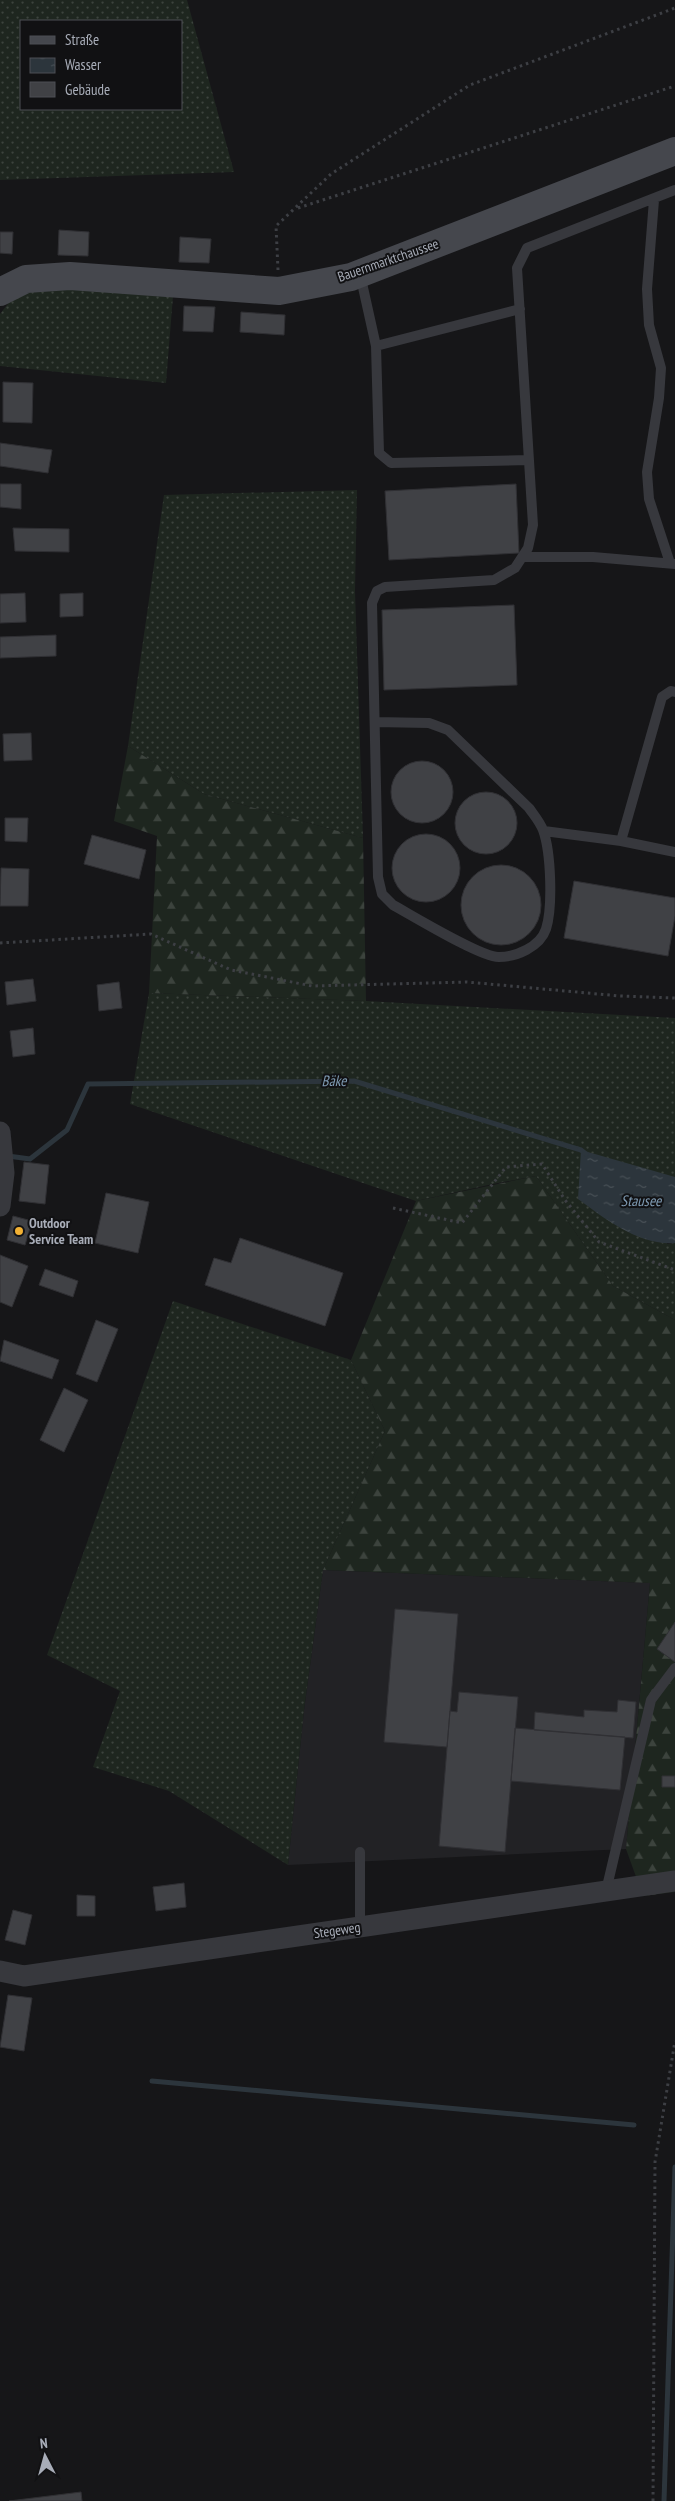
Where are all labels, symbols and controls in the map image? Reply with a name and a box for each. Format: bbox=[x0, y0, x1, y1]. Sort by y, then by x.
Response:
legend bbox=[20, 20, 182, 110]
text: Straße bbox=[65, 30, 99, 49]
text: Wasser bbox=[65, 55, 102, 74]
text: Gebäude bbox=[65, 80, 110, 99]
street label: Bauernmarktchaussee bbox=[335, 234, 441, 286]
water label: Bäke bbox=[321, 1071, 347, 1090]
water label: Stausee bbox=[621, 1191, 662, 1210]
place label: Outdoor Service Team bbox=[29, 1214, 93, 1248]
marker: Outdoor Service Team bbox=[13, 1225, 25, 1237]
street label: Stegeweg bbox=[312, 1918, 362, 1942]
north arrow bbox=[20, 2431, 70, 2481]
text: N bbox=[39, 2434, 48, 2452]

